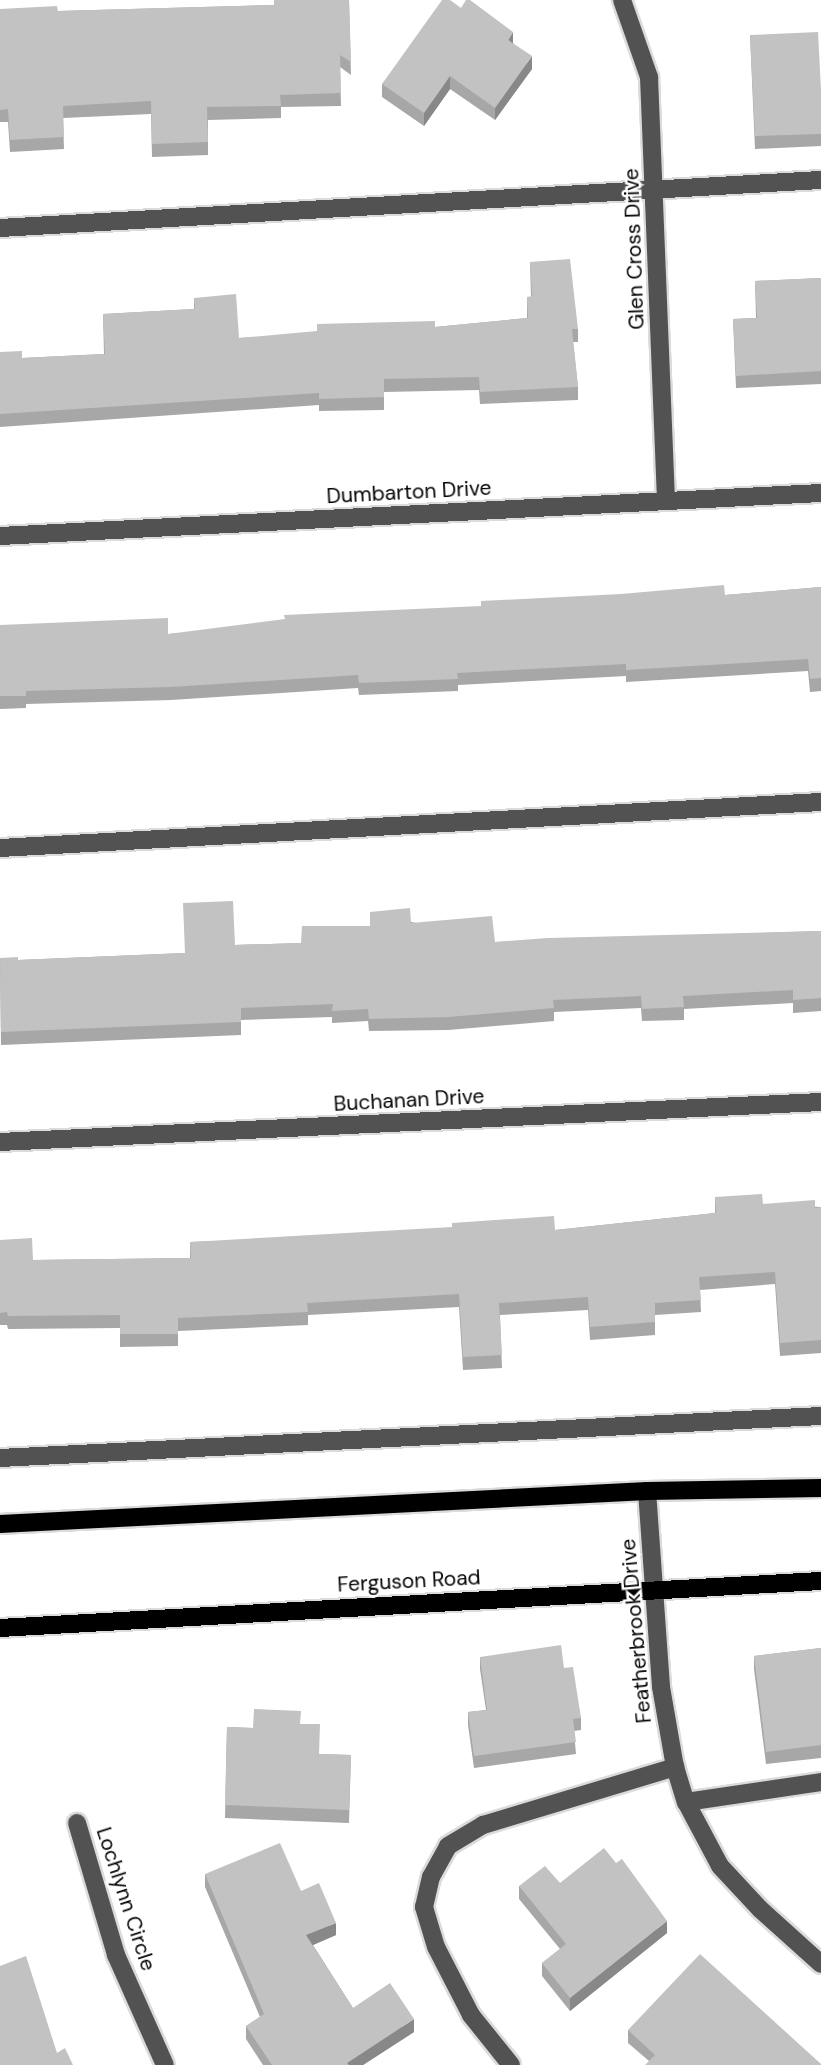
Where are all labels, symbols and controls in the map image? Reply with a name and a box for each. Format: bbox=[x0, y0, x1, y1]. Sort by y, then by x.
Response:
street label: Glen Cross Drive bbox=[619, 168, 649, 330]
street label: Dumbarton Drive bbox=[326, 475, 492, 509]
street label: Buchanan Drive bbox=[333, 1083, 485, 1117]
street label: Featherbrook Drive bbox=[615, 1538, 657, 1724]
street label: Ferguson Road bbox=[337, 1565, 481, 1597]
street label: Lochlynn Circle bbox=[91, 1824, 161, 1974]

